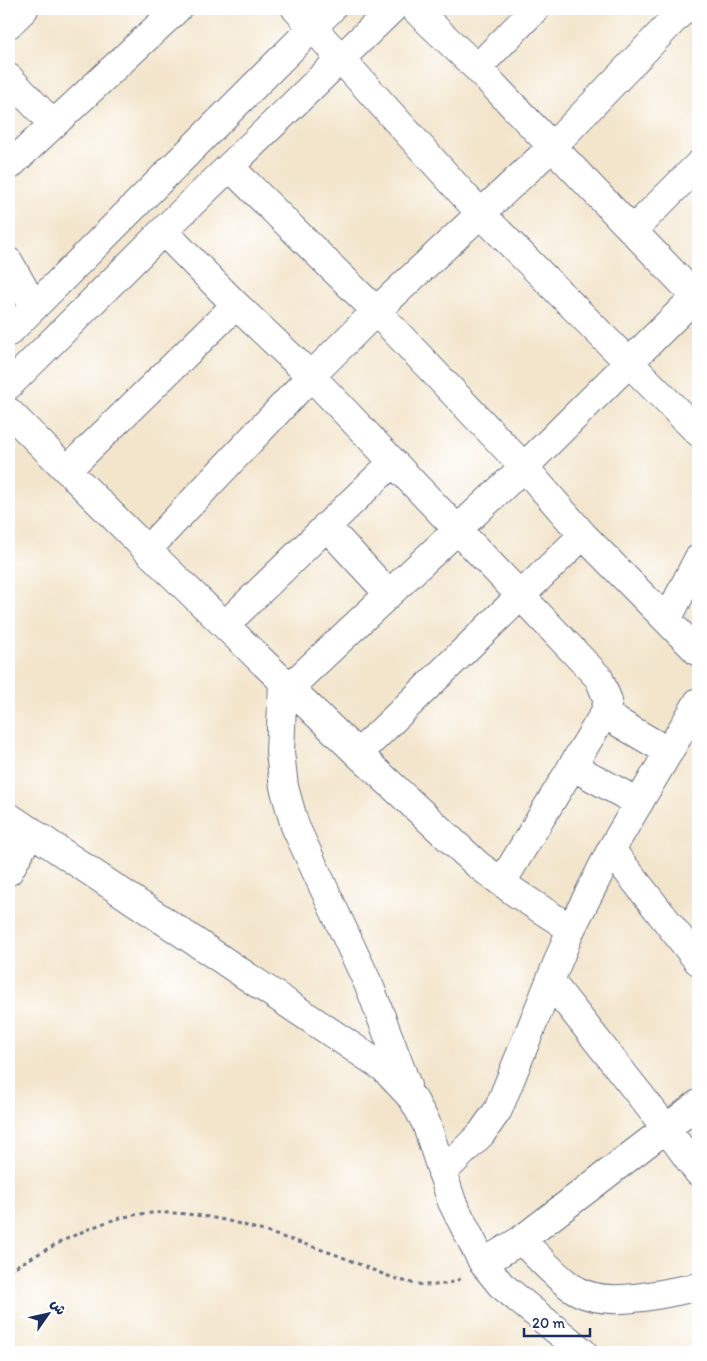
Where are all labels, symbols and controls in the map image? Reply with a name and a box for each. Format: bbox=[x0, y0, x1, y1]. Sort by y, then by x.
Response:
north arrow bbox=[22, 1288, 72, 1338]
text: ش bbox=[47, 1296, 70, 1318]
scale bar bbox=[524, 1306, 591, 1338]
text: 20 m bbox=[532, 1314, 566, 1332]

